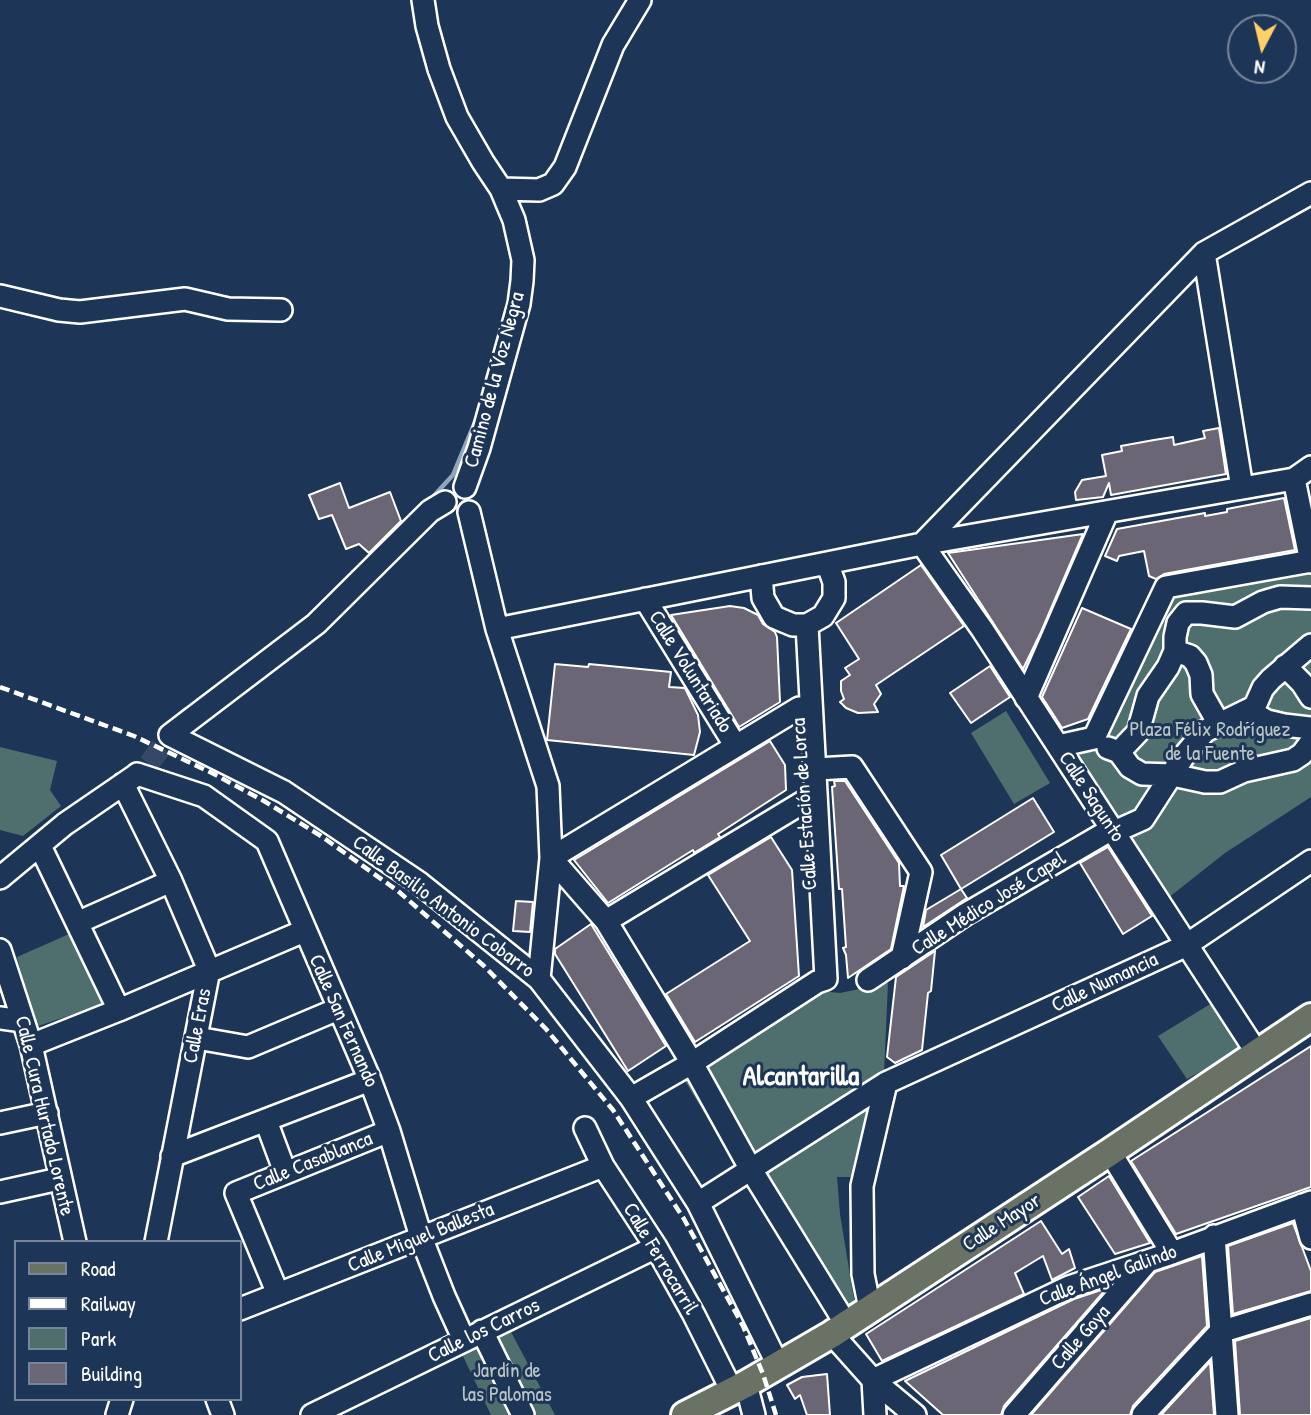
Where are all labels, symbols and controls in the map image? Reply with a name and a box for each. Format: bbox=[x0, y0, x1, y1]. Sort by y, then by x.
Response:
north arrow bbox=[1227, 14, 1297, 84]
text: N bbox=[1253, 54, 1266, 81]
street label: Camino de la Voz Negra bbox=[459, 289, 531, 471]
street label: Calle Voluntariado bbox=[643, 606, 737, 738]
street label: Calle Estación de Lorca bbox=[786, 717, 824, 891]
park label: Plaza Félix Rodríguez de la Fuente bbox=[1130, 717, 1290, 767]
street label: Calle Sagunto bbox=[1052, 747, 1130, 847]
street label: Calle Basilio Antonio Cobarro bbox=[347, 830, 539, 984]
street label: Calle Médico José Capel bbox=[907, 846, 1071, 962]
street label: Calle Numancia bbox=[1048, 947, 1162, 1019]
street label: Calle San Fernando bbox=[303, 951, 383, 1091]
street label: Calle Eras bbox=[178, 986, 218, 1066]
street label: Calle Cura Hurtado Lorente bbox=[9, 1014, 79, 1218]
district label: Alcantarilla bbox=[743, 1061, 859, 1095]
street label: Calle Casablanca bbox=[250, 1127, 376, 1197]
street label: Calle Mayor bbox=[958, 1188, 1046, 1258]
street label: Calle Miguel Ballesta bbox=[344, 1197, 498, 1279]
street label: Calle Ferrocarril bbox=[617, 1199, 703, 1319]
street label: Calle Ángel Galindo bbox=[1036, 1239, 1180, 1313]
legend bbox=[14, 1240, 242, 1401]
text: Road bbox=[81, 1254, 115, 1283]
text: Railway bbox=[81, 1289, 136, 1318]
street label: Calle los Carros bbox=[424, 1293, 544, 1369]
street label: Calle Goya bbox=[1046, 1300, 1116, 1376]
text: Park bbox=[81, 1324, 116, 1353]
park label: Jardín de las Palomas bbox=[462, 1358, 552, 1408]
text: Building bbox=[81, 1359, 142, 1388]

